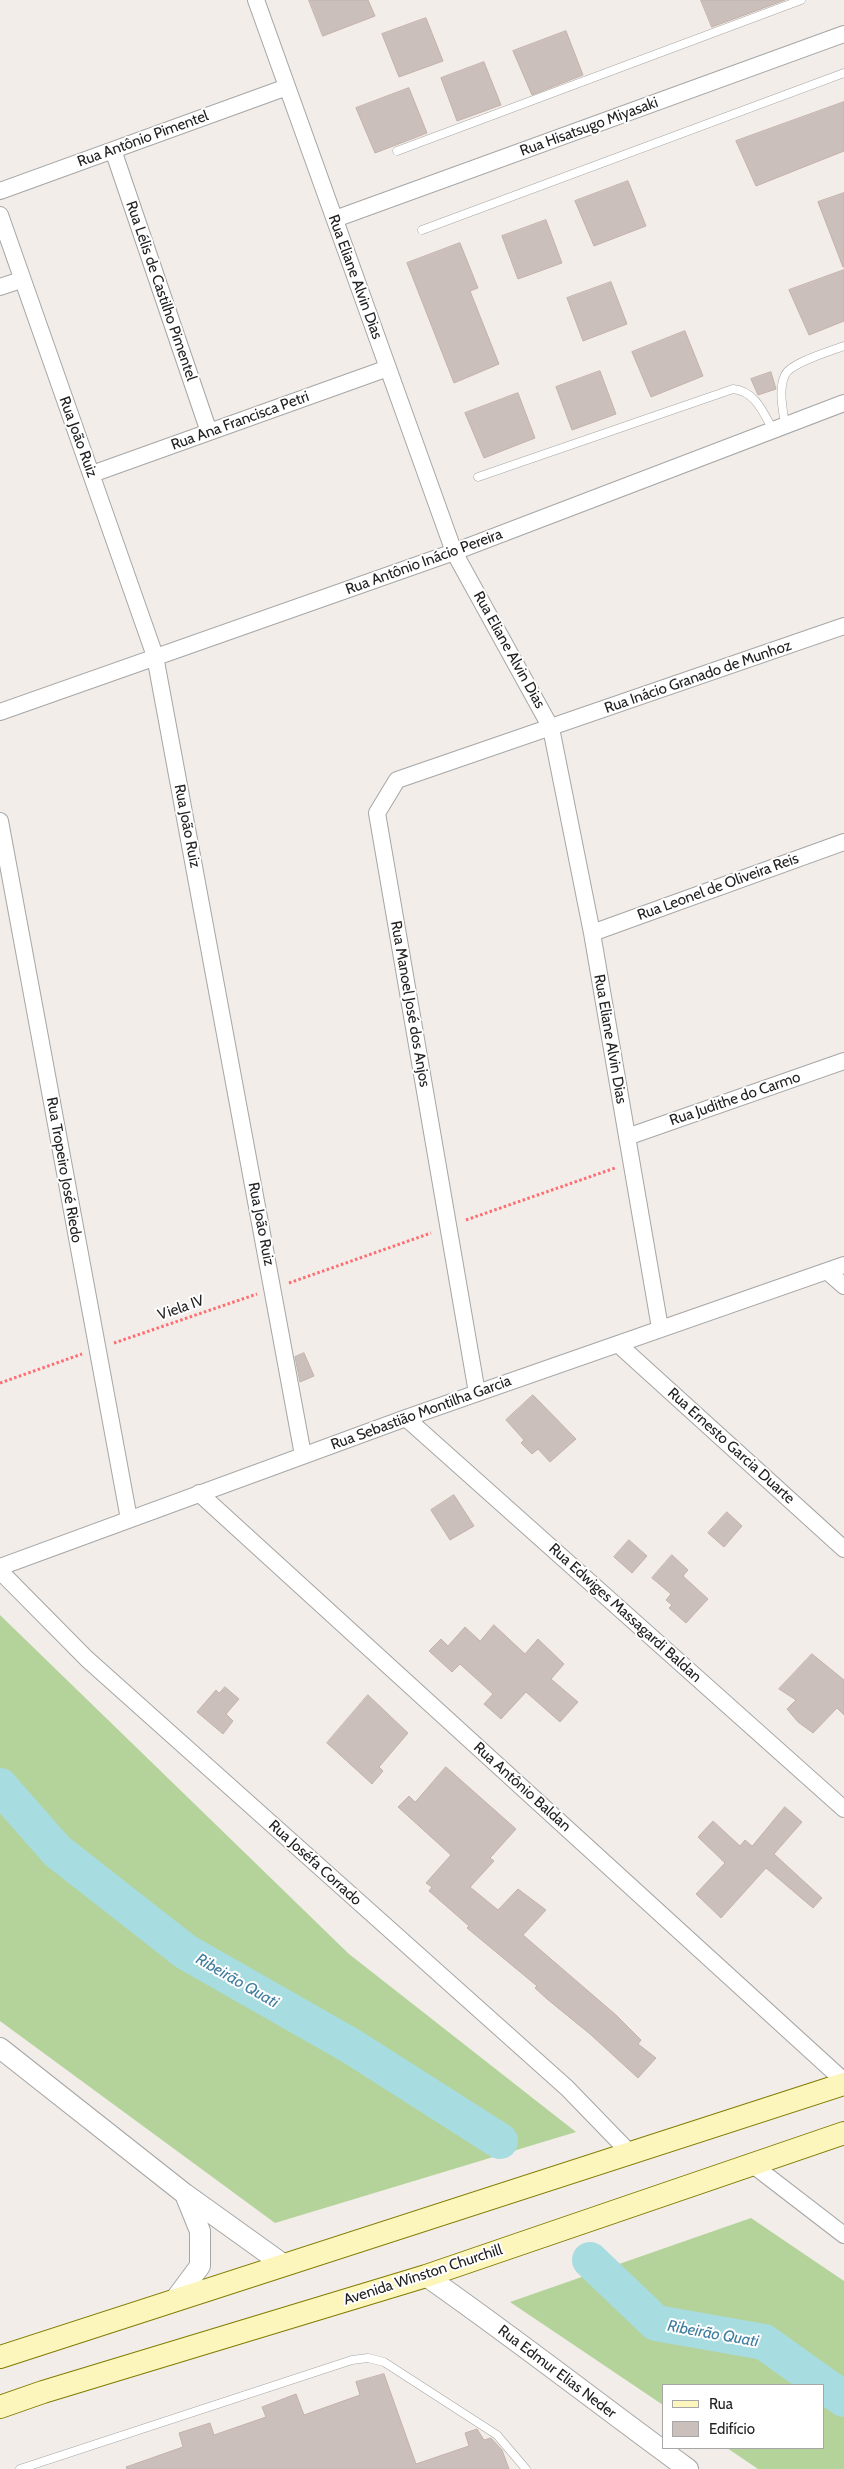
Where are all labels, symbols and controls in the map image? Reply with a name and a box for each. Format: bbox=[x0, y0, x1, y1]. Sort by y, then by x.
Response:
street label: Rua Hisatsugo Miyasaki bbox=[518, 94, 660, 160]
street label: Rua Antônio Pimentel bbox=[75, 107, 211, 171]
street label: Rua Lélis de Castilho Pimentel bbox=[122, 199, 200, 383]
street label: Rua Eliane Alvin Dias bbox=[324, 212, 386, 342]
street label: Rua Ana Francisca Petri bbox=[169, 388, 311, 454]
street label: Rua João Ruiz bbox=[55, 394, 101, 480]
street label: Rua Antônio Inácio Pereira bbox=[343, 525, 505, 599]
street label: Rua Eliane Alvin Dias bbox=[469, 588, 549, 712]
street label: Rua Inácio Granado de Munhoz bbox=[602, 637, 794, 717]
street label: Rua João Ruiz bbox=[170, 783, 204, 869]
street label: Rua Leonel de Oliveira Reis bbox=[635, 849, 801, 925]
street label: Rua Manoel José dos Anjos bbox=[387, 920, 433, 1088]
street label: Rua Eliane Alvin Dias bbox=[590, 973, 630, 1105]
street label: Rua Judithe do Carmo bbox=[667, 1068, 803, 1130]
street label: Rua Tropeiro José Riedo bbox=[42, 1096, 86, 1244]
street label: Rua João Ruiz bbox=[244, 1181, 278, 1267]
street label: Viela IV bbox=[155, 1292, 207, 1324]
street label: Rua Sebastião Montilha Garcia bbox=[328, 1372, 514, 1454]
street label: Rua Ernesto Garcia Duarte bbox=[664, 1384, 798, 1508]
street label: Rua Edwiges Massagardi Baldan bbox=[545, 1540, 705, 1686]
street label: Rua Antônio Baldan bbox=[470, 1739, 574, 1835]
street label: Rua Joséfa Corrado bbox=[265, 1817, 365, 1909]
water label: Ribeirão Quati bbox=[192, 1950, 282, 2012]
street label: Avenida Winston Churchill bbox=[341, 2241, 505, 2309]
water label: Ribeirão Quati bbox=[666, 2317, 760, 2351]
street label: Rua Edmur Elias Neder bbox=[494, 2322, 620, 2422]
legend bbox=[662, 2384, 824, 2449]
text: Rua bbox=[709, 2395, 733, 2413]
text: Edifício bbox=[709, 2420, 755, 2438]

